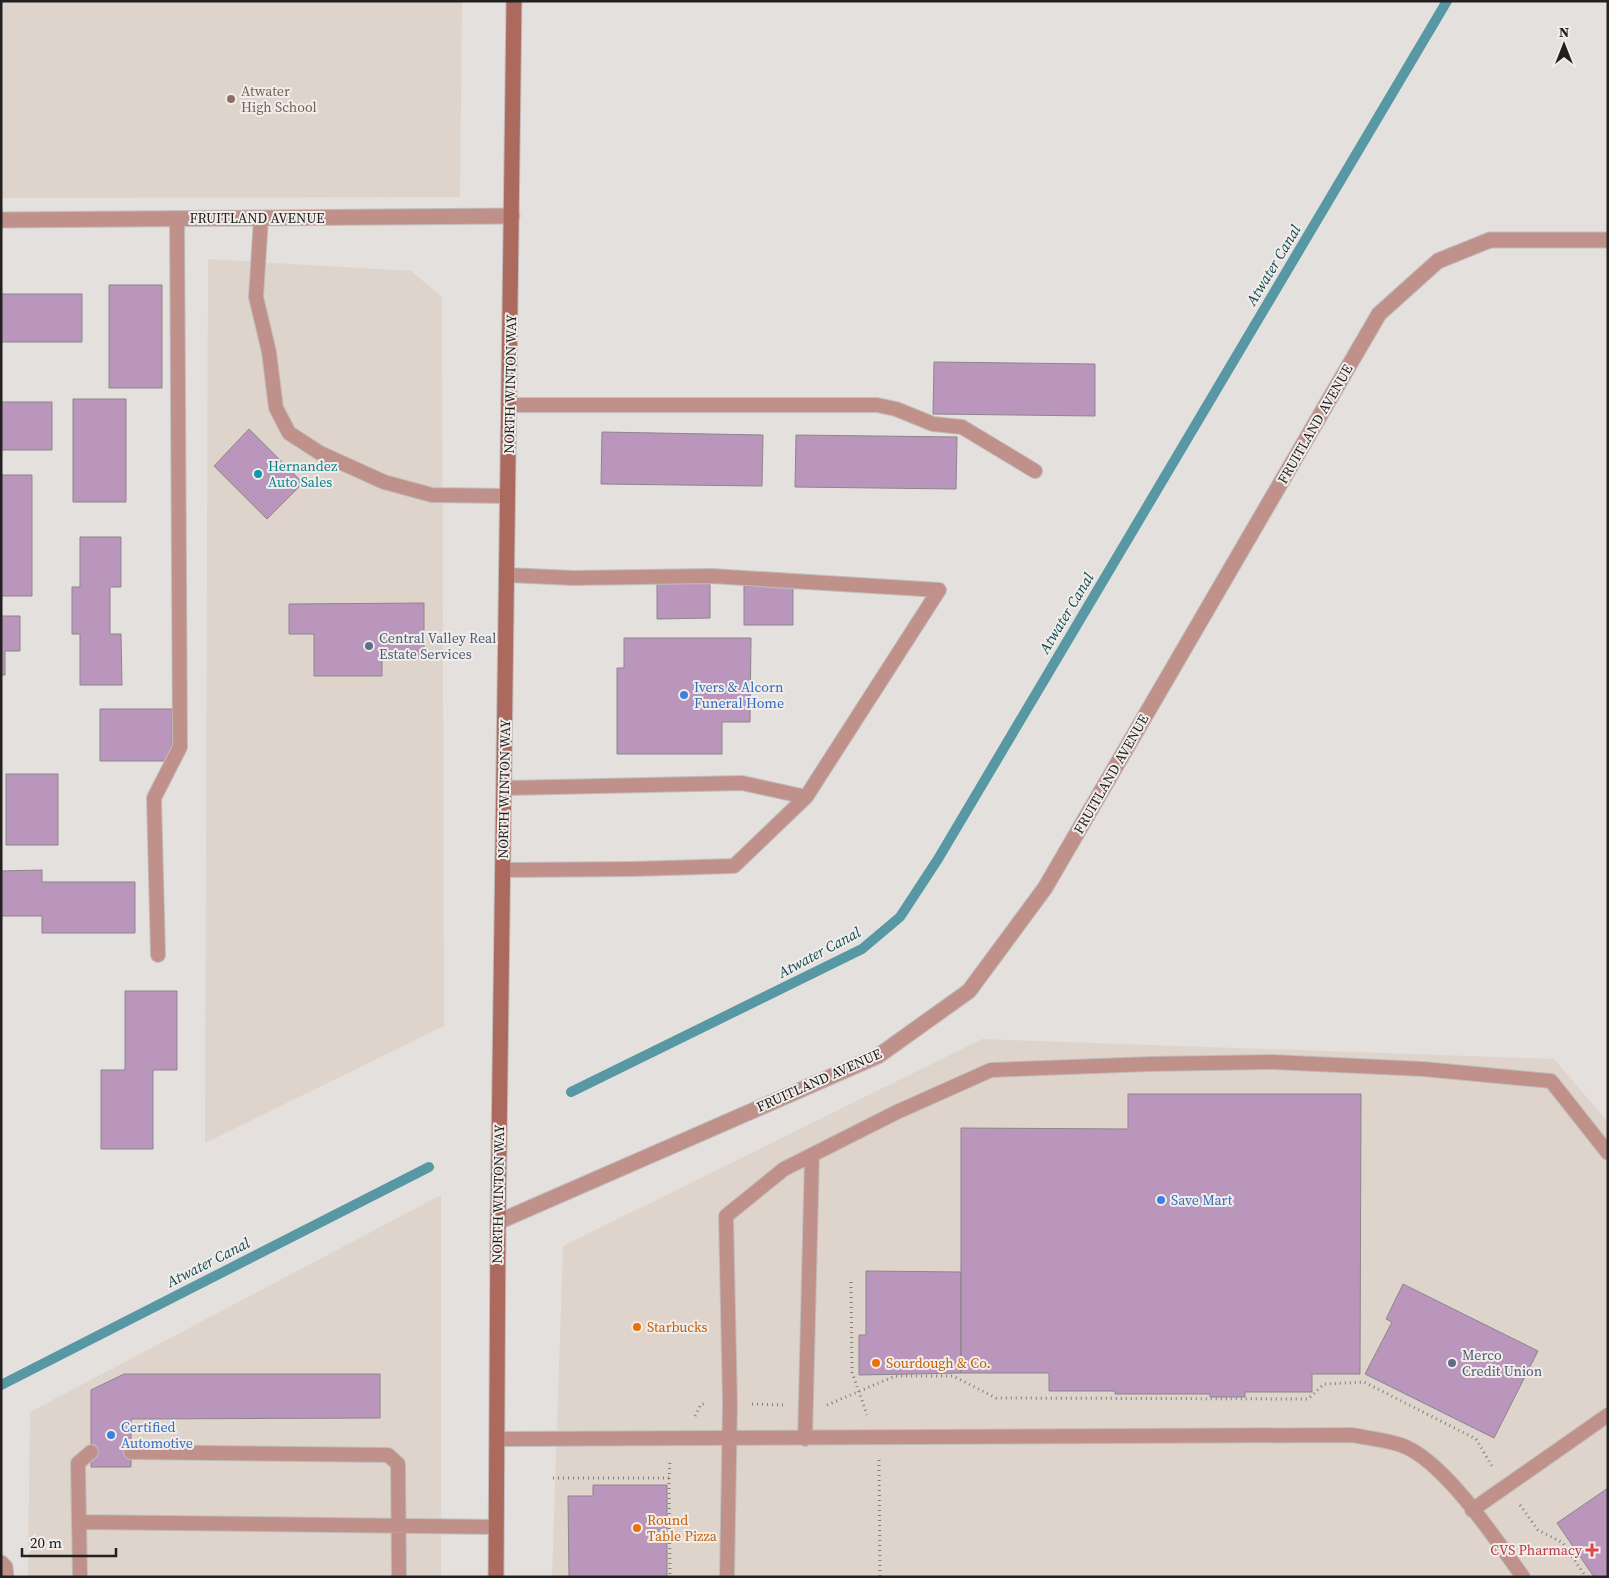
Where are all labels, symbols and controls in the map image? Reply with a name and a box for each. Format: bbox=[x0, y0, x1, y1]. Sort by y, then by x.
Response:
north arrow bbox=[1539, 20, 1589, 70]
text: N bbox=[1559, 22, 1569, 42]
place label: Atwater High School bbox=[241, 81, 317, 117]
marker: Atwater High School bbox=[225, 93, 237, 105]
street label: FRUITLAND AVENUE bbox=[189, 208, 325, 228]
water label: Atwater Canal bbox=[1240, 220, 1306, 310]
street label: NORTH WINTON WAY bbox=[499, 314, 521, 454]
street label: FRUITLAND AVENUE bbox=[1273, 361, 1357, 487]
place label: Hernandez Auto Sales bbox=[268, 456, 338, 492]
marker: Hernandez Auto Sales bbox=[252, 468, 264, 480]
water label: Atwater Canal bbox=[1033, 568, 1099, 658]
place label: Central Valley Real Estate Services bbox=[379, 628, 496, 664]
marker: Central Valley Real Estate Services bbox=[363, 640, 375, 652]
place label: Ivers & Alcorn Funeral Home bbox=[694, 677, 784, 713]
marker: Ivers & Alcorn Funeral Home bbox=[678, 689, 690, 701]
street label: FRUITLAND AVENUE bbox=[1069, 711, 1153, 837]
street label: NORTH WINTON WAY bbox=[493, 719, 515, 859]
water label: Atwater Canal bbox=[773, 921, 865, 983]
street label: FRUITLAND AVENUE bbox=[753, 1043, 885, 1117]
street label: NORTH WINTON WAY bbox=[487, 1124, 509, 1264]
place label: Save Mart bbox=[1171, 1190, 1233, 1210]
marker: Save Mart bbox=[1155, 1194, 1167, 1206]
water label: Atwater Canal bbox=[162, 1232, 254, 1292]
place label: Starbucks bbox=[647, 1317, 708, 1337]
marker: Starbucks bbox=[631, 1321, 643, 1333]
place label: Merco Credit Union bbox=[1462, 1345, 1543, 1381]
place label: Sourdough & Co. bbox=[886, 1353, 991, 1373]
marker: Sourdough & Co. bbox=[870, 1357, 882, 1369]
marker: Merco Credit Union bbox=[1446, 1357, 1458, 1369]
place label: Certified Automotive bbox=[121, 1417, 193, 1453]
marker: Certified Automotive bbox=[105, 1429, 117, 1441]
place label: Round Table Pizza bbox=[647, 1510, 718, 1546]
marker: Round Table Pizza bbox=[631, 1522, 643, 1534]
scale bar bbox=[22, 1526, 116, 1558]
text: 20 m bbox=[30, 1532, 62, 1553]
place label: CVS Pharmacy bbox=[1490, 1540, 1583, 1560]
marker: CVS Pharmacy bbox=[1586, 1544, 1598, 1556]

